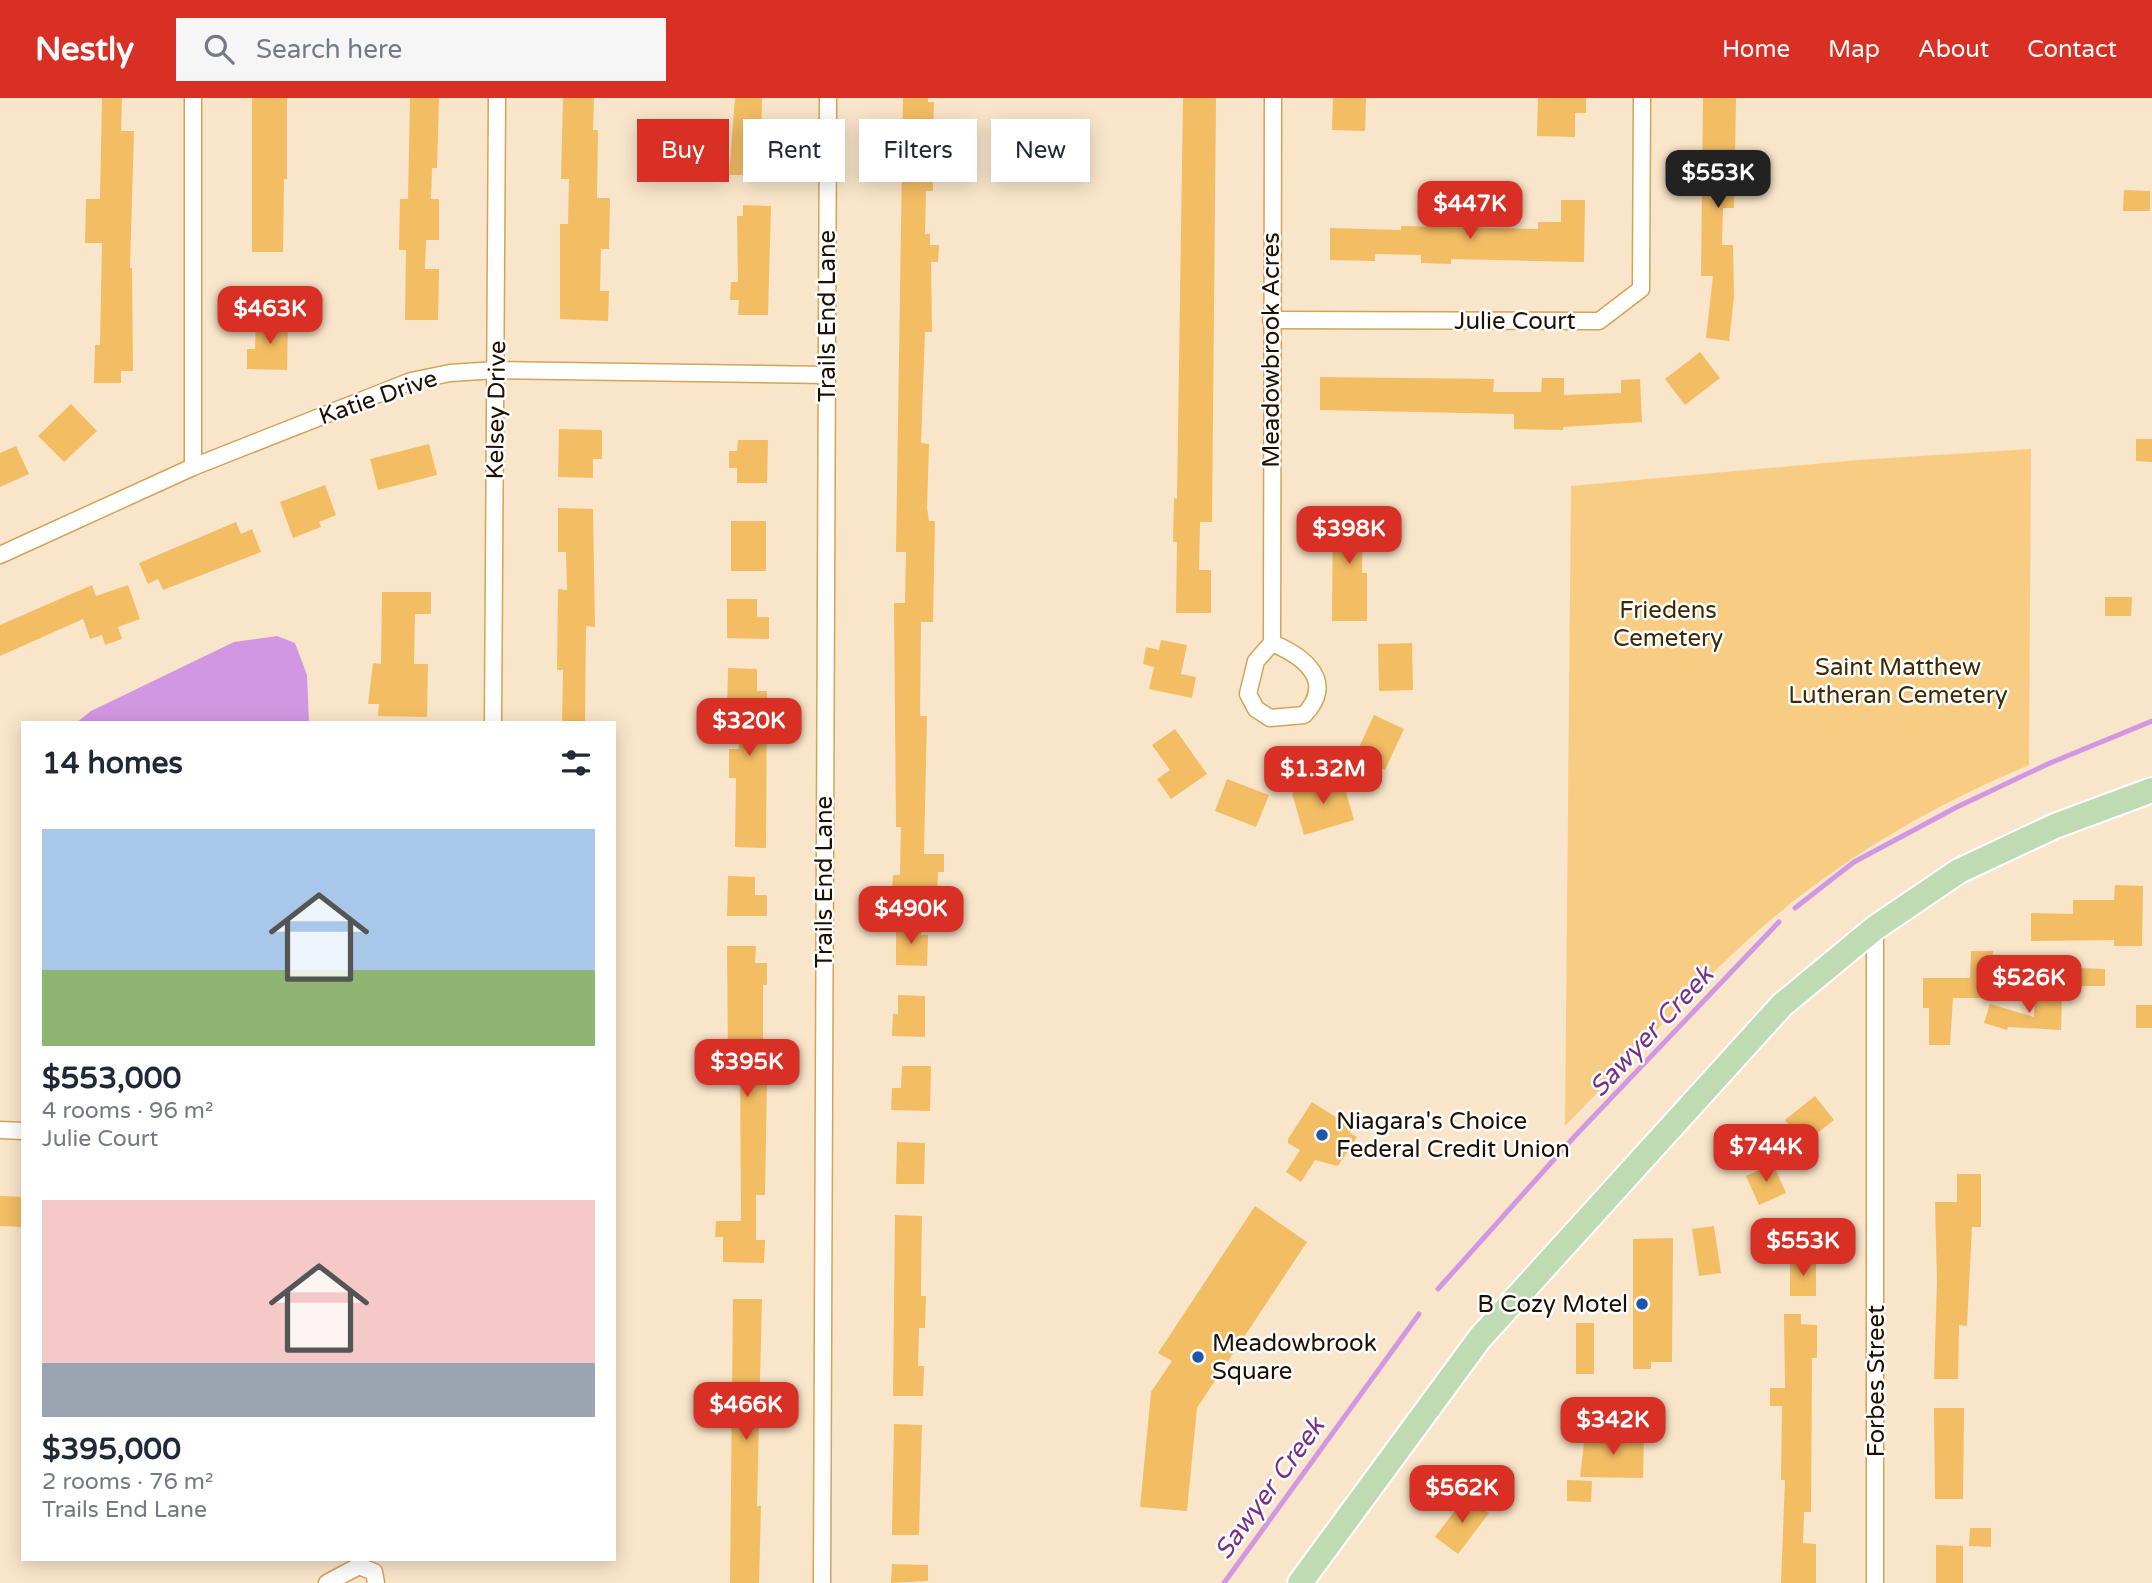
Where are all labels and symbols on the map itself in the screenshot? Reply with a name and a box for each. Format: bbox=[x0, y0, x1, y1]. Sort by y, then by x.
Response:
pin: $553K bbox=[1669, 150, 1767, 210]
pin: $447K bbox=[1421, 181, 1519, 241]
street label: Trails End Lane bbox=[813, 230, 842, 402]
street label: Meadowbrook Acres bbox=[1257, 232, 1286, 468]
pin: $463K bbox=[221, 286, 319, 346]
street label: Julie Court bbox=[1454, 307, 1576, 336]
street label: Kelsey Drive bbox=[481, 340, 512, 480]
street label: Katie Drive bbox=[315, 364, 441, 431]
pin: $398K bbox=[1300, 506, 1398, 566]
park label: Friedens Cemetery bbox=[1613, 596, 1723, 653]
park label: Saint Matthew Lutheran Cemetery bbox=[1788, 653, 2008, 710]
pin: $320K bbox=[700, 698, 798, 758]
pin: $1.32M bbox=[1266, 746, 1380, 806]
street label: Trails End Lane bbox=[810, 796, 839, 968]
pin: $490K bbox=[862, 886, 960, 946]
pin: $526K bbox=[1980, 956, 2078, 1015]
water label: Sawyer Creek bbox=[1583, 958, 1721, 1103]
pin: $395K bbox=[698, 1040, 796, 1099]
place label: Niagara's Choice Federal Credit Union bbox=[1336, 1107, 1570, 1164]
pin: $744K bbox=[1717, 1124, 1815, 1184]
marker: Niagara's Choice Federal Credit Union bbox=[1314, 1127, 1330, 1143]
pin: $553K bbox=[1754, 1218, 1852, 1278]
place label: B Cozy Motel bbox=[1477, 1290, 1628, 1319]
marker: B Cozy Motel bbox=[1634, 1296, 1650, 1312]
street label: Forbes Street bbox=[1862, 1305, 1891, 1457]
place label: Meadowbrook Square bbox=[1212, 1329, 1377, 1386]
marker: Meadowbrook Square bbox=[1190, 1349, 1206, 1365]
pin: $466K bbox=[697, 1382, 795, 1442]
pin: $342K bbox=[1564, 1398, 1662, 1457]
water label: Sawyer Creek bbox=[1208, 1410, 1332, 1565]
pin: $562K bbox=[1413, 1466, 1511, 1525]

